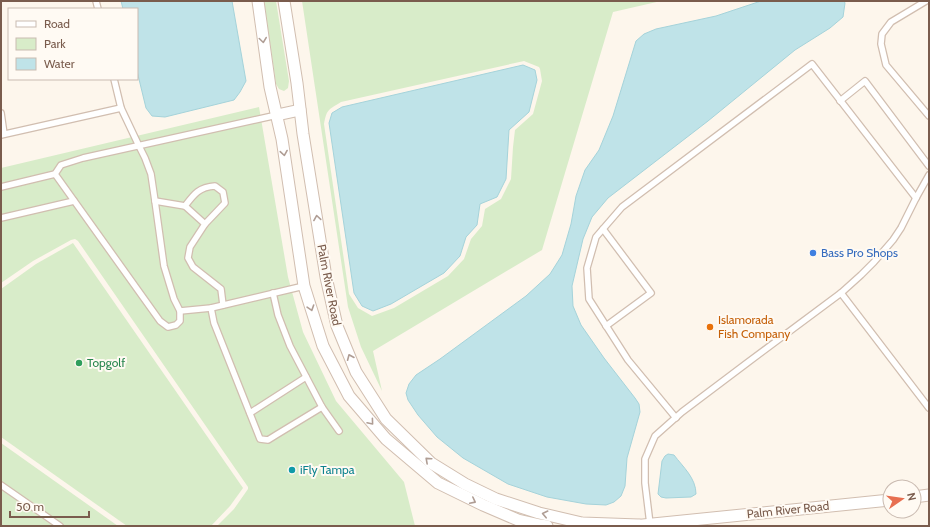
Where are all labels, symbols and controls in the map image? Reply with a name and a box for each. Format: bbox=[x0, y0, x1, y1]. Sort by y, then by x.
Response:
legend bbox=[8, 8, 138, 80]
text: Road bbox=[44, 16, 70, 31]
text: Park bbox=[44, 36, 66, 51]
one-way arrow bbox=[258, 37, 267, 43]
text: Water bbox=[44, 56, 75, 71]
one-way arrow bbox=[279, 150, 288, 156]
one-way arrow bbox=[313, 215, 322, 221]
street label: Palm River Road bbox=[314, 243, 345, 327]
place label: Bass Pro Shops bbox=[821, 245, 898, 260]
marker: Bass Pro Shops bbox=[808, 248, 818, 258]
one-way arrow bbox=[306, 305, 315, 312]
place label: Islamorada Fish Company bbox=[718, 312, 790, 341]
marker: Islamorada Fish Company bbox=[705, 322, 715, 332]
one-way arrow bbox=[347, 354, 355, 362]
place label: Topgolf bbox=[87, 355, 125, 370]
marker: Topgolf bbox=[74, 358, 84, 368]
one-way arrow bbox=[367, 417, 374, 425]
one-way arrow bbox=[425, 457, 433, 464]
place label: iFly Tampa bbox=[300, 462, 355, 477]
marker: iFly Tampa bbox=[287, 465, 297, 475]
north arrow bbox=[882, 479, 922, 519]
text: N bbox=[904, 491, 919, 502]
scale bar bbox=[10, 493, 89, 519]
one-way arrow bbox=[469, 496, 477, 503]
street label: Palm River Road bbox=[746, 498, 830, 521]
text: 50 m bbox=[16, 499, 44, 514]
one-way arrow bbox=[542, 511, 548, 519]

